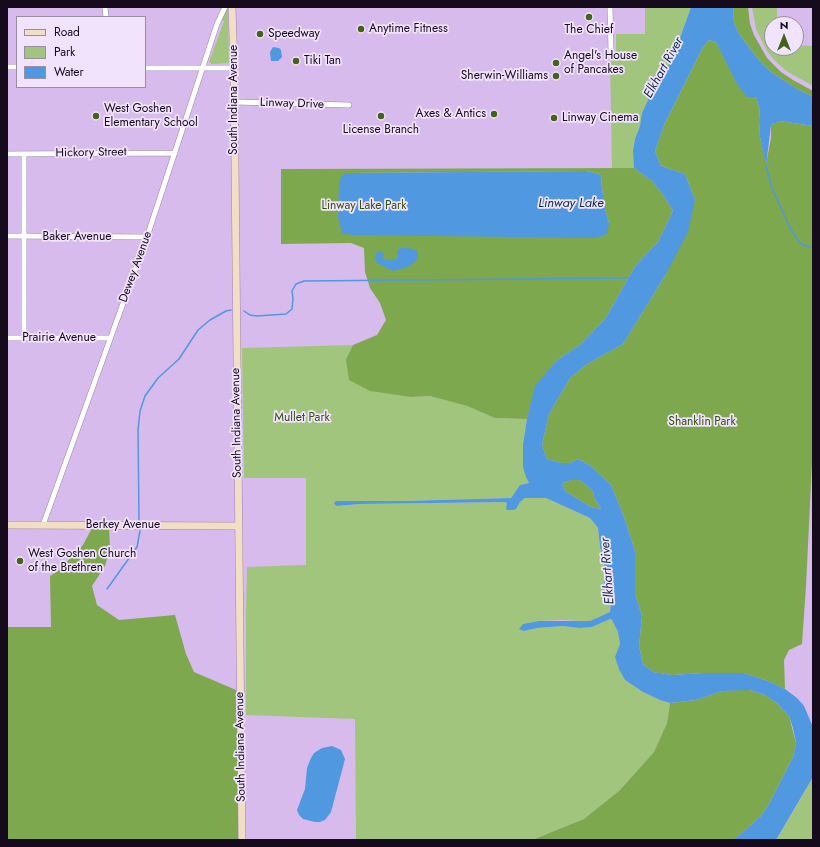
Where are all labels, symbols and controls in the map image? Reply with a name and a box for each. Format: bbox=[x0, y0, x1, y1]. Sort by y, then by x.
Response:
marker: The Chief bbox=[584, 12, 594, 22]
legend bbox=[16, 16, 146, 88]
north arrow bbox=[764, 16, 804, 56]
text: N bbox=[780, 17, 788, 33]
place label: Anytime Fitness bbox=[369, 22, 448, 36]
text: Road bbox=[54, 23, 80, 41]
place label: The Chief bbox=[565, 23, 613, 37]
marker: Anytime Fitness bbox=[356, 24, 366, 34]
place label: Speedway bbox=[268, 27, 320, 41]
marker: Speedway bbox=[255, 29, 265, 39]
water label: Elkhart River bbox=[641, 35, 687, 101]
text: Park bbox=[54, 43, 75, 61]
street label: South Indiana Avenue bbox=[227, 45, 241, 155]
place label: Angel's House of Pancakes bbox=[564, 49, 637, 77]
place label: Tiki Tan bbox=[304, 54, 341, 68]
marker: Tiki Tan bbox=[291, 56, 301, 66]
marker: Angel's House of Pancakes bbox=[551, 58, 561, 68]
text: Water bbox=[54, 63, 84, 81]
place label: Sherwin-Williams bbox=[461, 69, 548, 83]
marker: Sherwin-Williams bbox=[551, 71, 561, 81]
street label: Linway Drive bbox=[260, 96, 324, 112]
place label: West Goshen Elementary School bbox=[104, 102, 198, 130]
place label: Axes & Antics bbox=[416, 107, 486, 121]
marker: Axes & Antics bbox=[489, 109, 499, 119]
marker: West Goshen Elementary School bbox=[91, 111, 101, 121]
marker: License Branch bbox=[376, 111, 386, 121]
place label: Linway Cinema bbox=[562, 111, 638, 125]
marker: Linway Cinema bbox=[549, 113, 559, 123]
place label: License Branch bbox=[343, 123, 419, 137]
street label: Hickory Street bbox=[55, 145, 127, 161]
water label: Linway Lake bbox=[538, 196, 604, 212]
park label: Linway Lake Park bbox=[322, 199, 406, 213]
street label: Baker Avenue bbox=[43, 230, 111, 244]
street label: Dewey Avenue bbox=[117, 230, 155, 304]
street label: Prairie Avenue bbox=[22, 331, 96, 345]
street label: South Indiana Avenue bbox=[229, 368, 245, 478]
park label: Mullet Park bbox=[274, 411, 330, 425]
park label: Shanklin Park bbox=[668, 415, 736, 429]
street label: Berkey Avenue bbox=[86, 518, 160, 532]
water label: Elkhart River bbox=[598, 537, 618, 605]
place label: West Goshen Church of the Brethren bbox=[28, 547, 136, 575]
marker: West Goshen Church of the Brethren bbox=[15, 556, 25, 566]
street label: South Indiana Avenue bbox=[233, 692, 249, 802]

